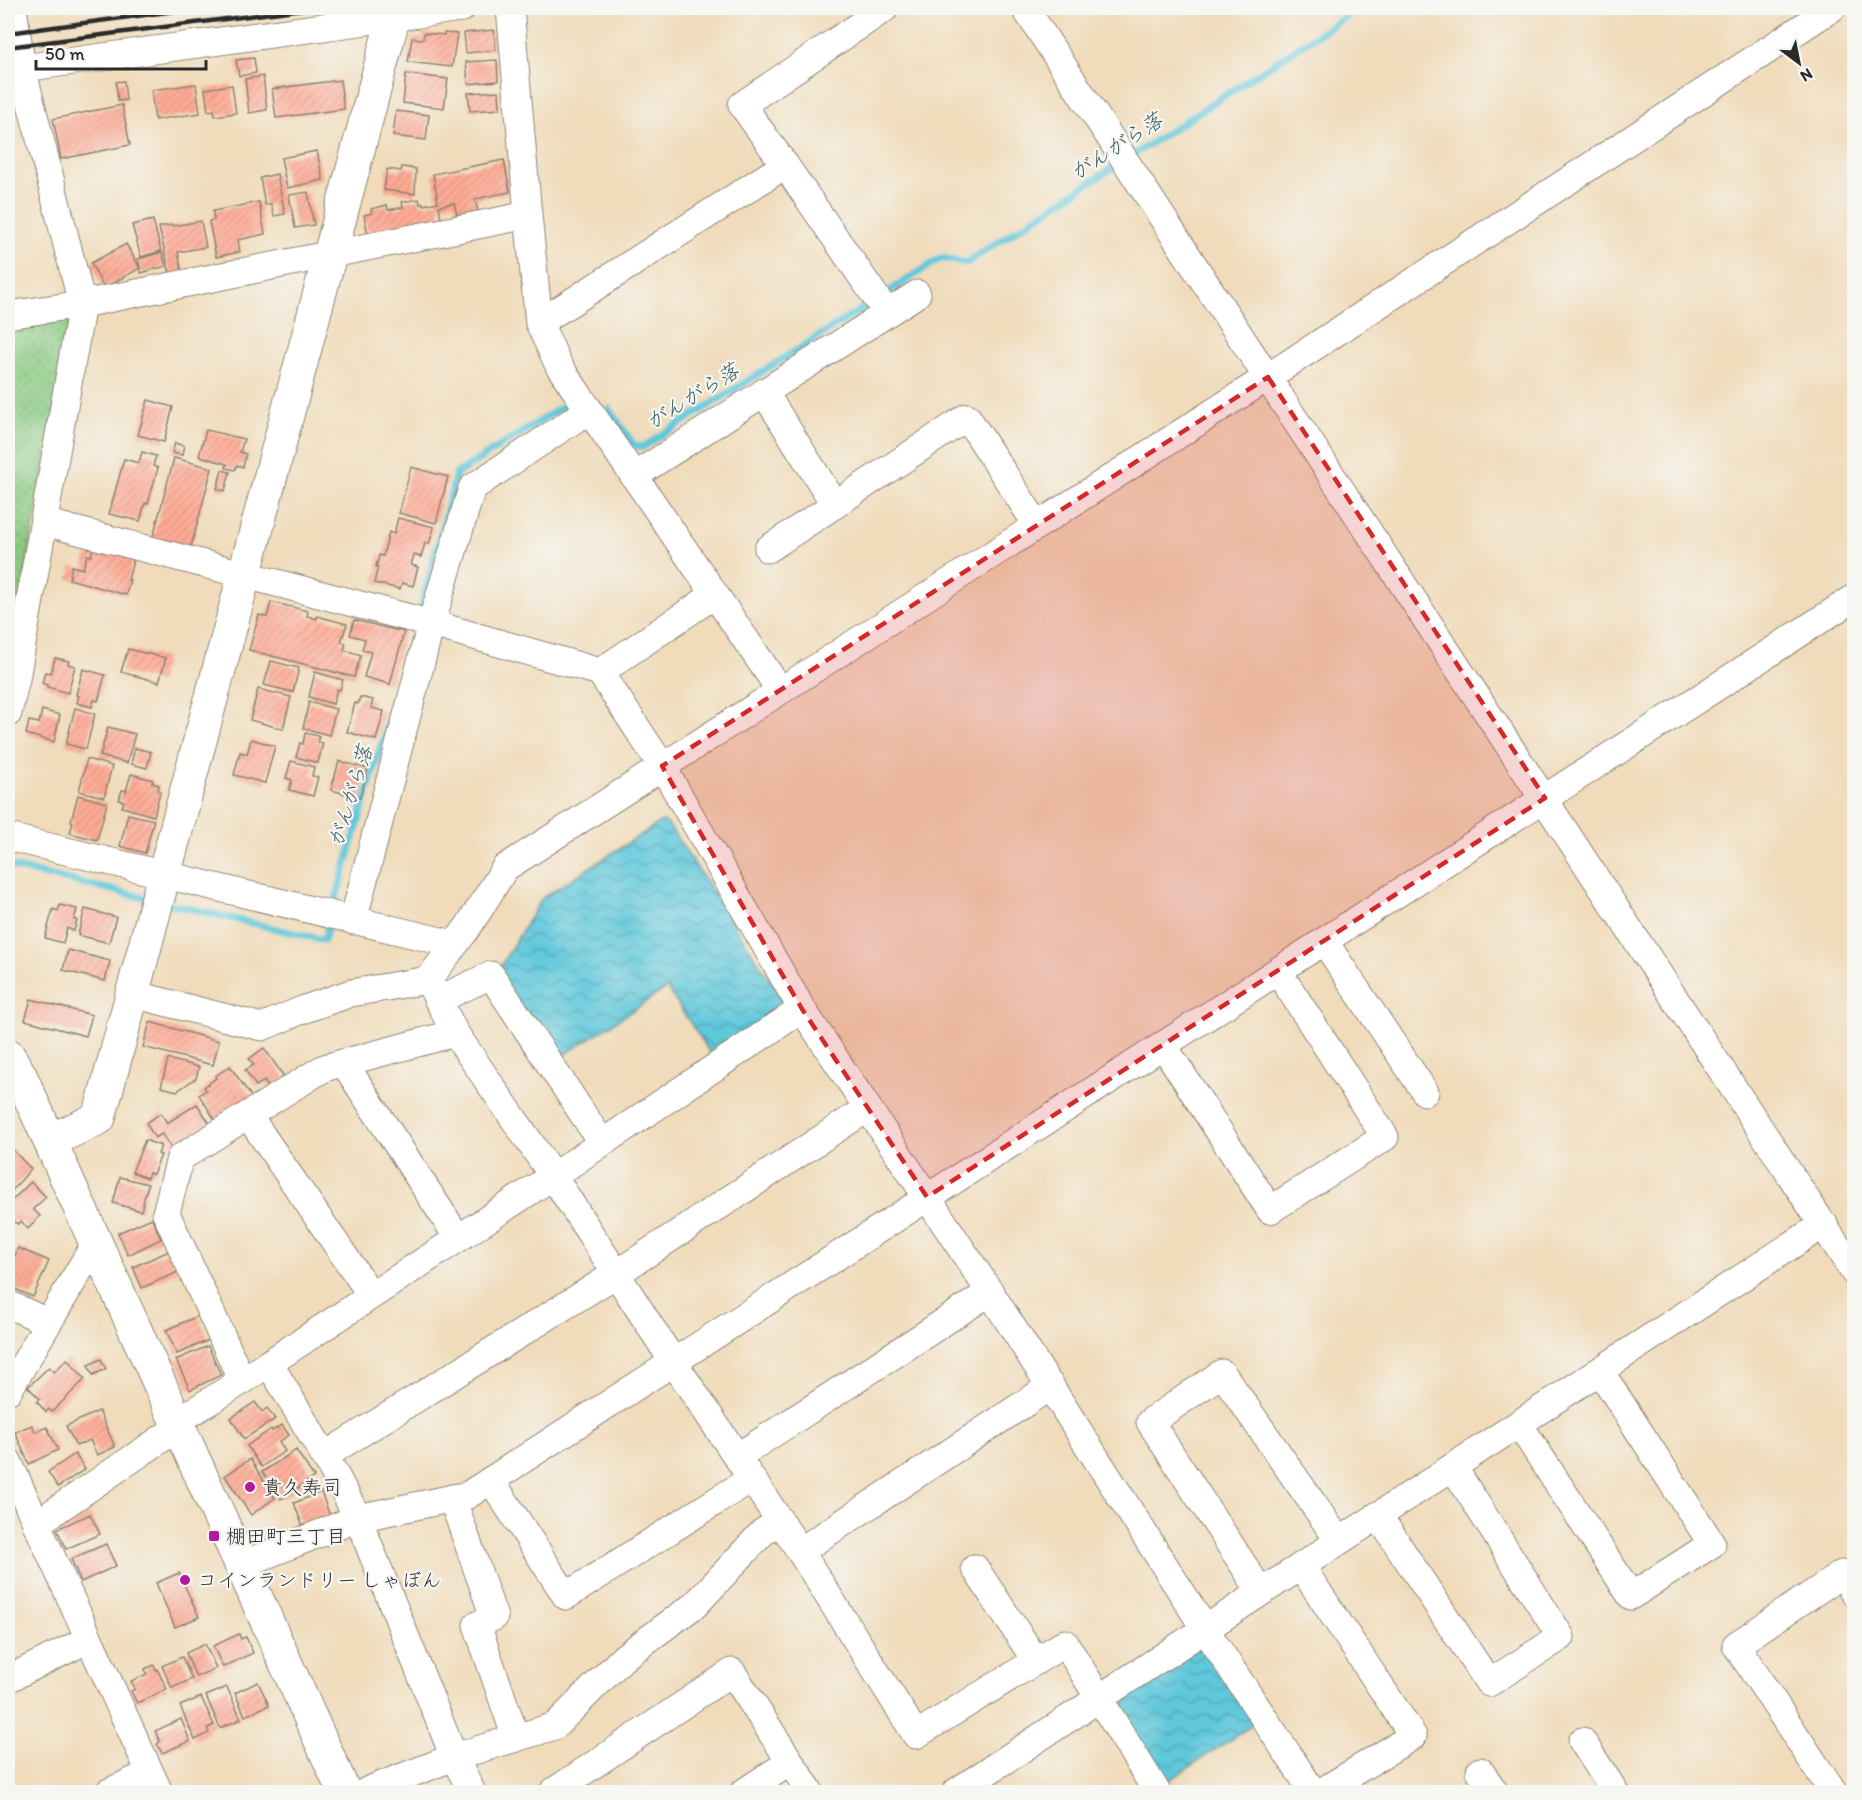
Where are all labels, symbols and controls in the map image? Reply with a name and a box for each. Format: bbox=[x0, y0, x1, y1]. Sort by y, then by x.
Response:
scale bar bbox=[36, 33, 206, 71]
north arrow bbox=[1769, 33, 1829, 93]
text: 50 m bbox=[45, 43, 85, 65]
text: N bbox=[1797, 64, 1816, 86]
water label: がんがら落 bbox=[1065, 106, 1169, 185]
water label: がんがら落 bbox=[641, 357, 745, 434]
water label: がんがら落 bbox=[323, 740, 378, 850]
place label: 貴久寿司 bbox=[262, 1475, 342, 1499]
marker: 貴久寿司 bbox=[243, 1480, 257, 1494]
place label: 棚田町三丁目 bbox=[226, 1524, 346, 1548]
marker: 棚田町三丁目 bbox=[207, 1529, 221, 1543]
place label: コインランドリー しゃぼん bbox=[197, 1568, 442, 1592]
marker: コインランドリー しゃぼん bbox=[178, 1573, 192, 1587]

